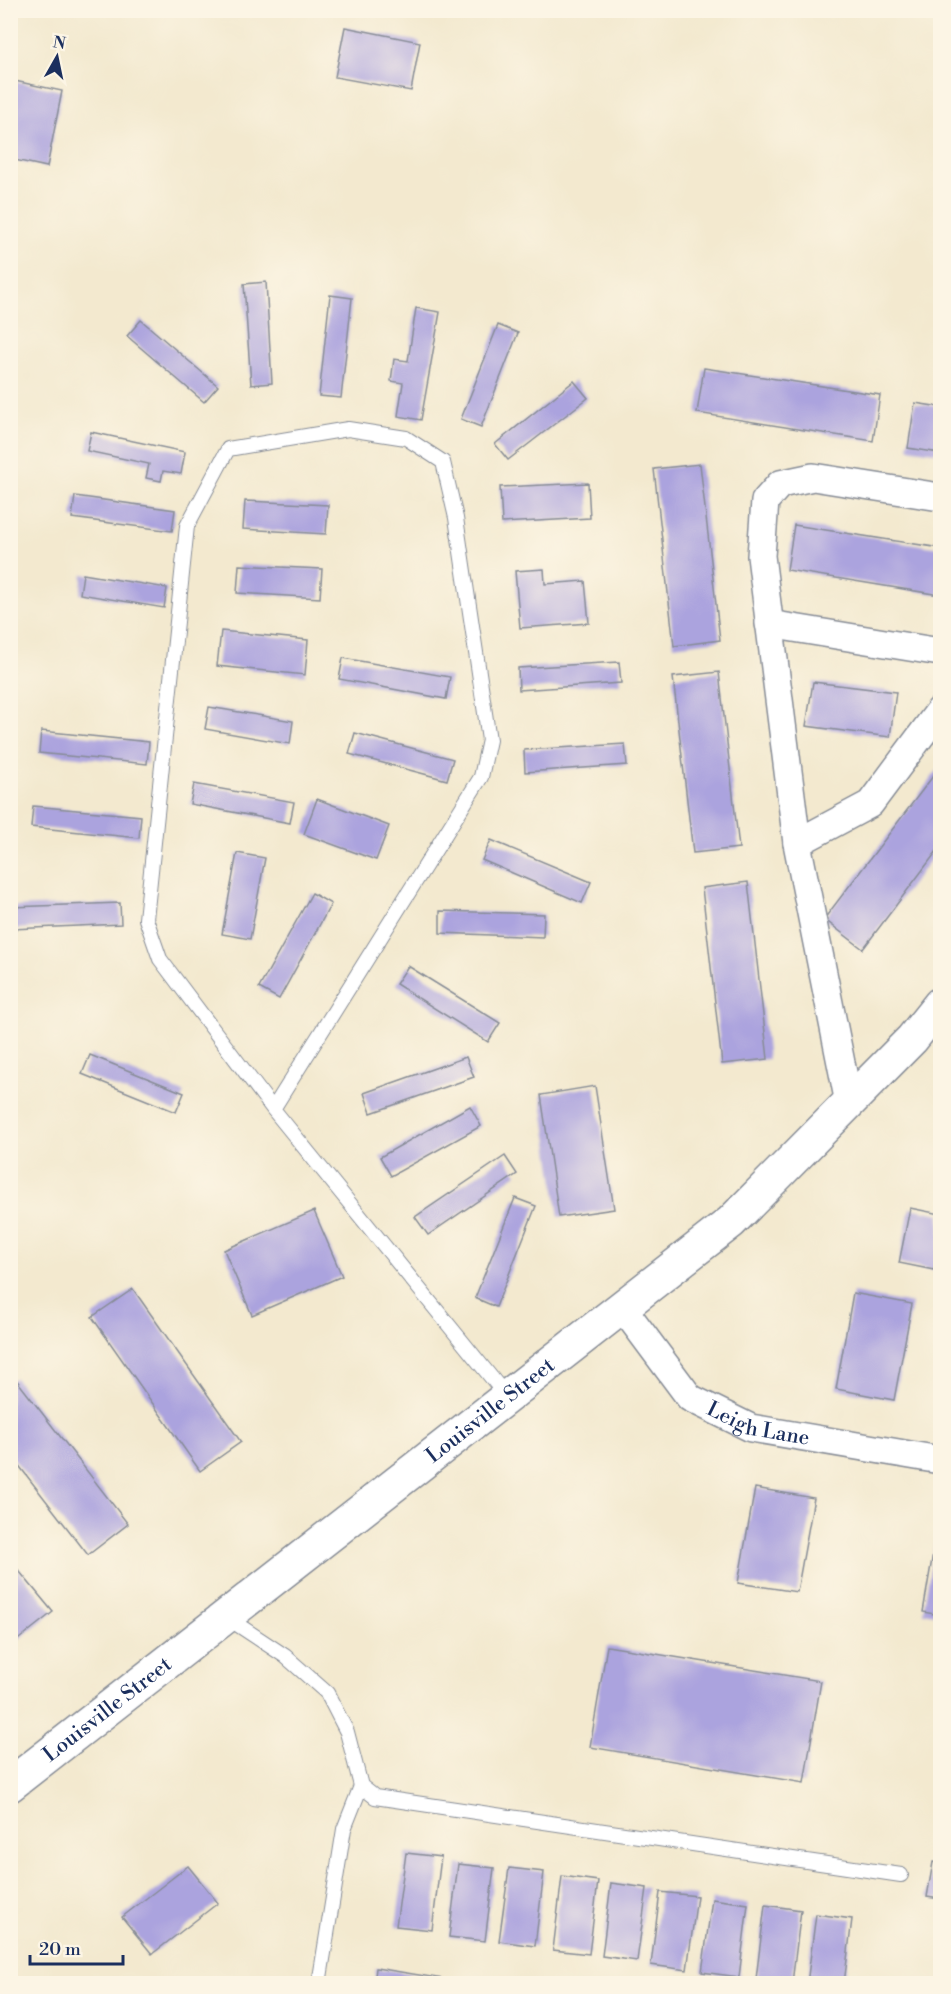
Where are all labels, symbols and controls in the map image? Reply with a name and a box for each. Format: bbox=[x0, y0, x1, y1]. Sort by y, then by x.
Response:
north arrow bbox=[27, 27, 87, 87]
text: N bbox=[51, 32, 67, 54]
street label: Louisville Street bbox=[421, 1352, 561, 1469]
street label: Leigh Lane bbox=[702, 1396, 811, 1452]
street label: Louisville Street bbox=[38, 1651, 178, 1768]
scale bar bbox=[30, 1928, 123, 1966]
text: 20 m bbox=[39, 1938, 81, 1961]

